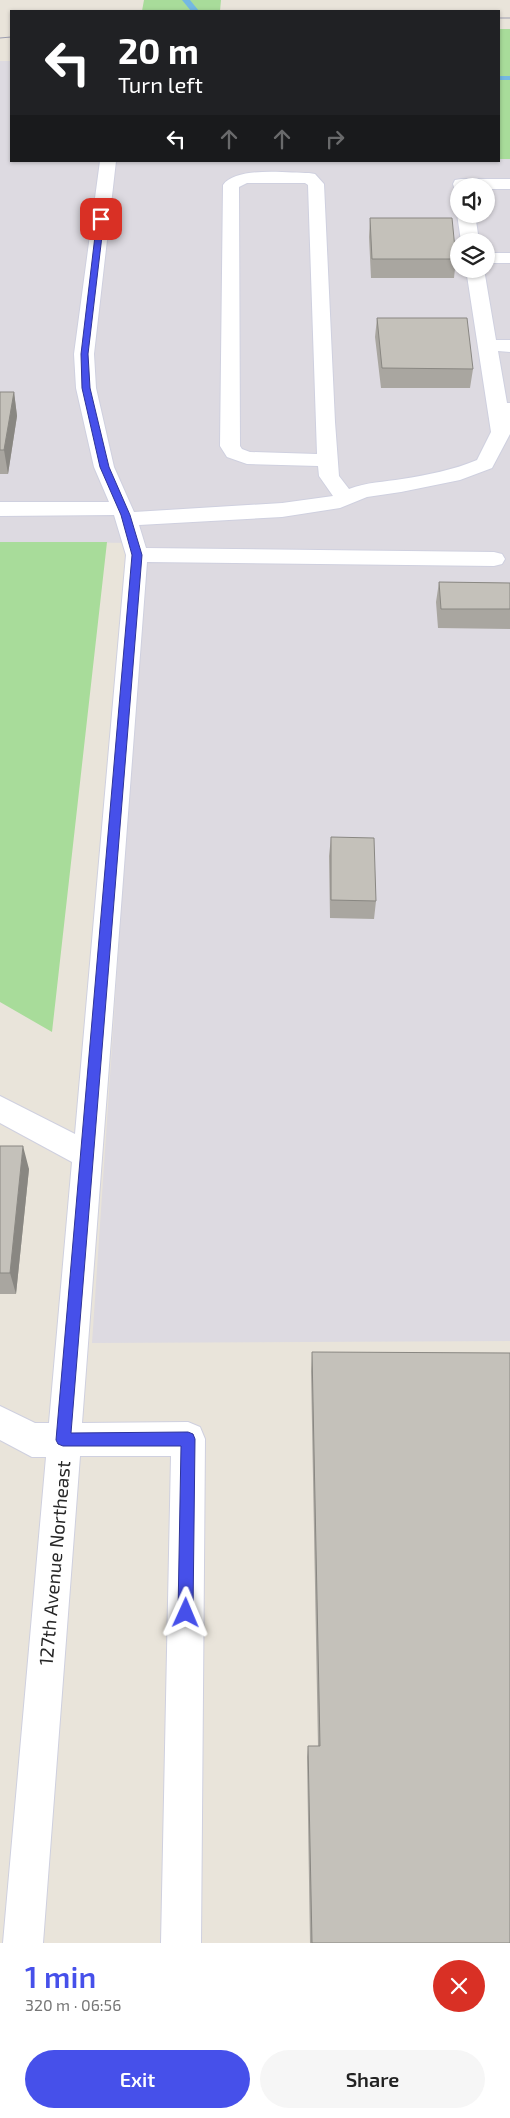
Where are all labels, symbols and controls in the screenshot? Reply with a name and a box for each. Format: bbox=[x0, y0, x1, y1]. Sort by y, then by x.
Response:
text: 20 m bbox=[118, 29, 199, 71]
icon: left bbox=[35, 30, 100, 95]
text: Turn left bbox=[118, 71, 203, 97]
icon: left bbox=[162, 125, 190, 153]
icon: ahead bbox=[215, 125, 243, 153]
icon: ahead bbox=[268, 125, 296, 153]
icon: right bbox=[321, 125, 349, 153]
map controls bbox=[450, 178, 495, 278]
button: sound bbox=[450, 178, 495, 223]
pin bbox=[80, 198, 122, 240]
icon: arrive bbox=[87, 205, 115, 233]
button: layers bbox=[450, 233, 495, 278]
street label: 127th Avenue Northeast bbox=[34, 1460, 74, 1666]
position arrow bbox=[159, 1586, 211, 1638]
text: 1 min bbox=[25, 1958, 96, 1994]
button: close bbox=[433, 1960, 485, 2012]
text: 320 m · 06:56 bbox=[25, 1995, 121, 2014]
button: Exit bbox=[25, 2050, 250, 2108]
button: Share bbox=[260, 2050, 485, 2108]

